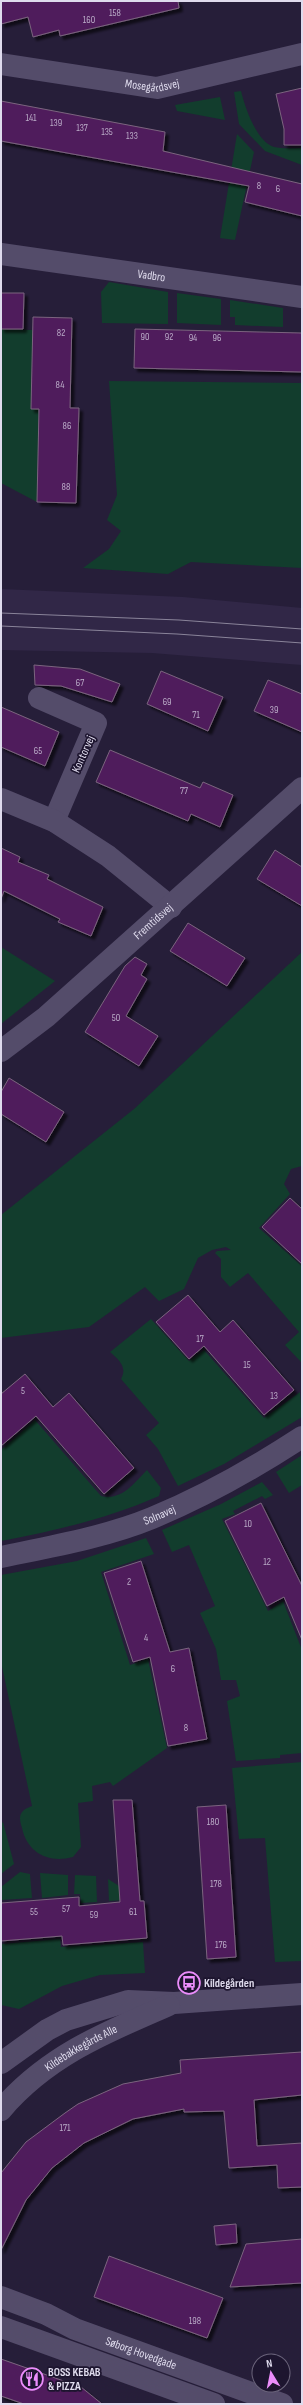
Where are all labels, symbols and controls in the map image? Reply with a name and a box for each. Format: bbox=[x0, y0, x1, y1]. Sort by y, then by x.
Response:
house number: 158 bbox=[109, 7, 121, 19]
house number: 160 bbox=[83, 14, 95, 26]
street label: Mosegårdsvej bbox=[124, 76, 181, 96]
house number: 141 bbox=[25, 112, 37, 124]
house number: 139 bbox=[50, 117, 62, 129]
house number: 137 bbox=[76, 122, 88, 134]
house number: 135 bbox=[101, 126, 113, 138]
house number: 133 bbox=[126, 130, 138, 142]
house number: 8 bbox=[257, 180, 261, 192]
house number: 6 bbox=[276, 183, 280, 195]
street label: Vadbro bbox=[137, 267, 166, 285]
house number: 82 bbox=[57, 327, 65, 339]
house number: 90 bbox=[141, 331, 149, 343]
house number: 92 bbox=[165, 331, 173, 343]
house number: 94 bbox=[189, 332, 197, 344]
house number: 96 bbox=[213, 332, 221, 344]
house number: 84 bbox=[56, 379, 64, 391]
house number: 86 bbox=[63, 420, 71, 432]
house number: 88 bbox=[62, 481, 70, 493]
house number: 67 bbox=[76, 677, 84, 689]
house number: 69 bbox=[163, 696, 171, 708]
house number: 39 bbox=[270, 704, 278, 716]
house number: 71 bbox=[192, 709, 200, 721]
street label: Kontorvej bbox=[69, 733, 98, 775]
house number: 65 bbox=[34, 745, 42, 757]
house number: 77 bbox=[180, 785, 188, 797]
street label: Fremtidsvej bbox=[131, 900, 176, 943]
house number: 50 bbox=[112, 1012, 120, 1024]
house number: 17 bbox=[196, 1333, 204, 1345]
house number: 15 bbox=[243, 1359, 251, 1371]
house number: 5 bbox=[21, 1385, 25, 1397]
house number: 13 bbox=[270, 1390, 278, 1402]
street label: Solnavej bbox=[141, 1502, 178, 1529]
house number: 10 bbox=[244, 1518, 252, 1530]
house number: 12 bbox=[263, 1556, 271, 1568]
house number: 2 bbox=[127, 1576, 131, 1588]
house number: 4 bbox=[144, 1632, 148, 1644]
house number: 6 bbox=[171, 1663, 175, 1675]
house number: 8 bbox=[184, 1722, 188, 1734]
house number: 180 bbox=[207, 1816, 219, 1828]
house number: 178 bbox=[210, 1878, 222, 1890]
house number: 57 bbox=[62, 1903, 70, 1915]
house number: 55 bbox=[30, 1906, 38, 1918]
house number: 61 bbox=[129, 1906, 137, 1918]
house number: 59 bbox=[90, 1909, 98, 1921]
house number: 176 bbox=[215, 1939, 227, 1951]
bus stop icon: Kildegården bbox=[176, 1970, 202, 1996]
place label: Kildegården bbox=[204, 1976, 254, 1991]
street label: Kildebakkegårds Alle bbox=[42, 2022, 120, 2075]
house number: 171 bbox=[59, 2122, 71, 2134]
house number: 198 bbox=[189, 2315, 201, 2327]
street label: Søborg Hovedgade bbox=[103, 2334, 179, 2373]
north arrow bbox=[251, 2353, 291, 2393]
text: N bbox=[265, 2357, 273, 2371]
place label: BOSS KEBAB & PIZZA bbox=[48, 2365, 101, 2394]
restaurant icon: BOSS KEBAB & PIZZA bbox=[19, 2366, 45, 2392]

